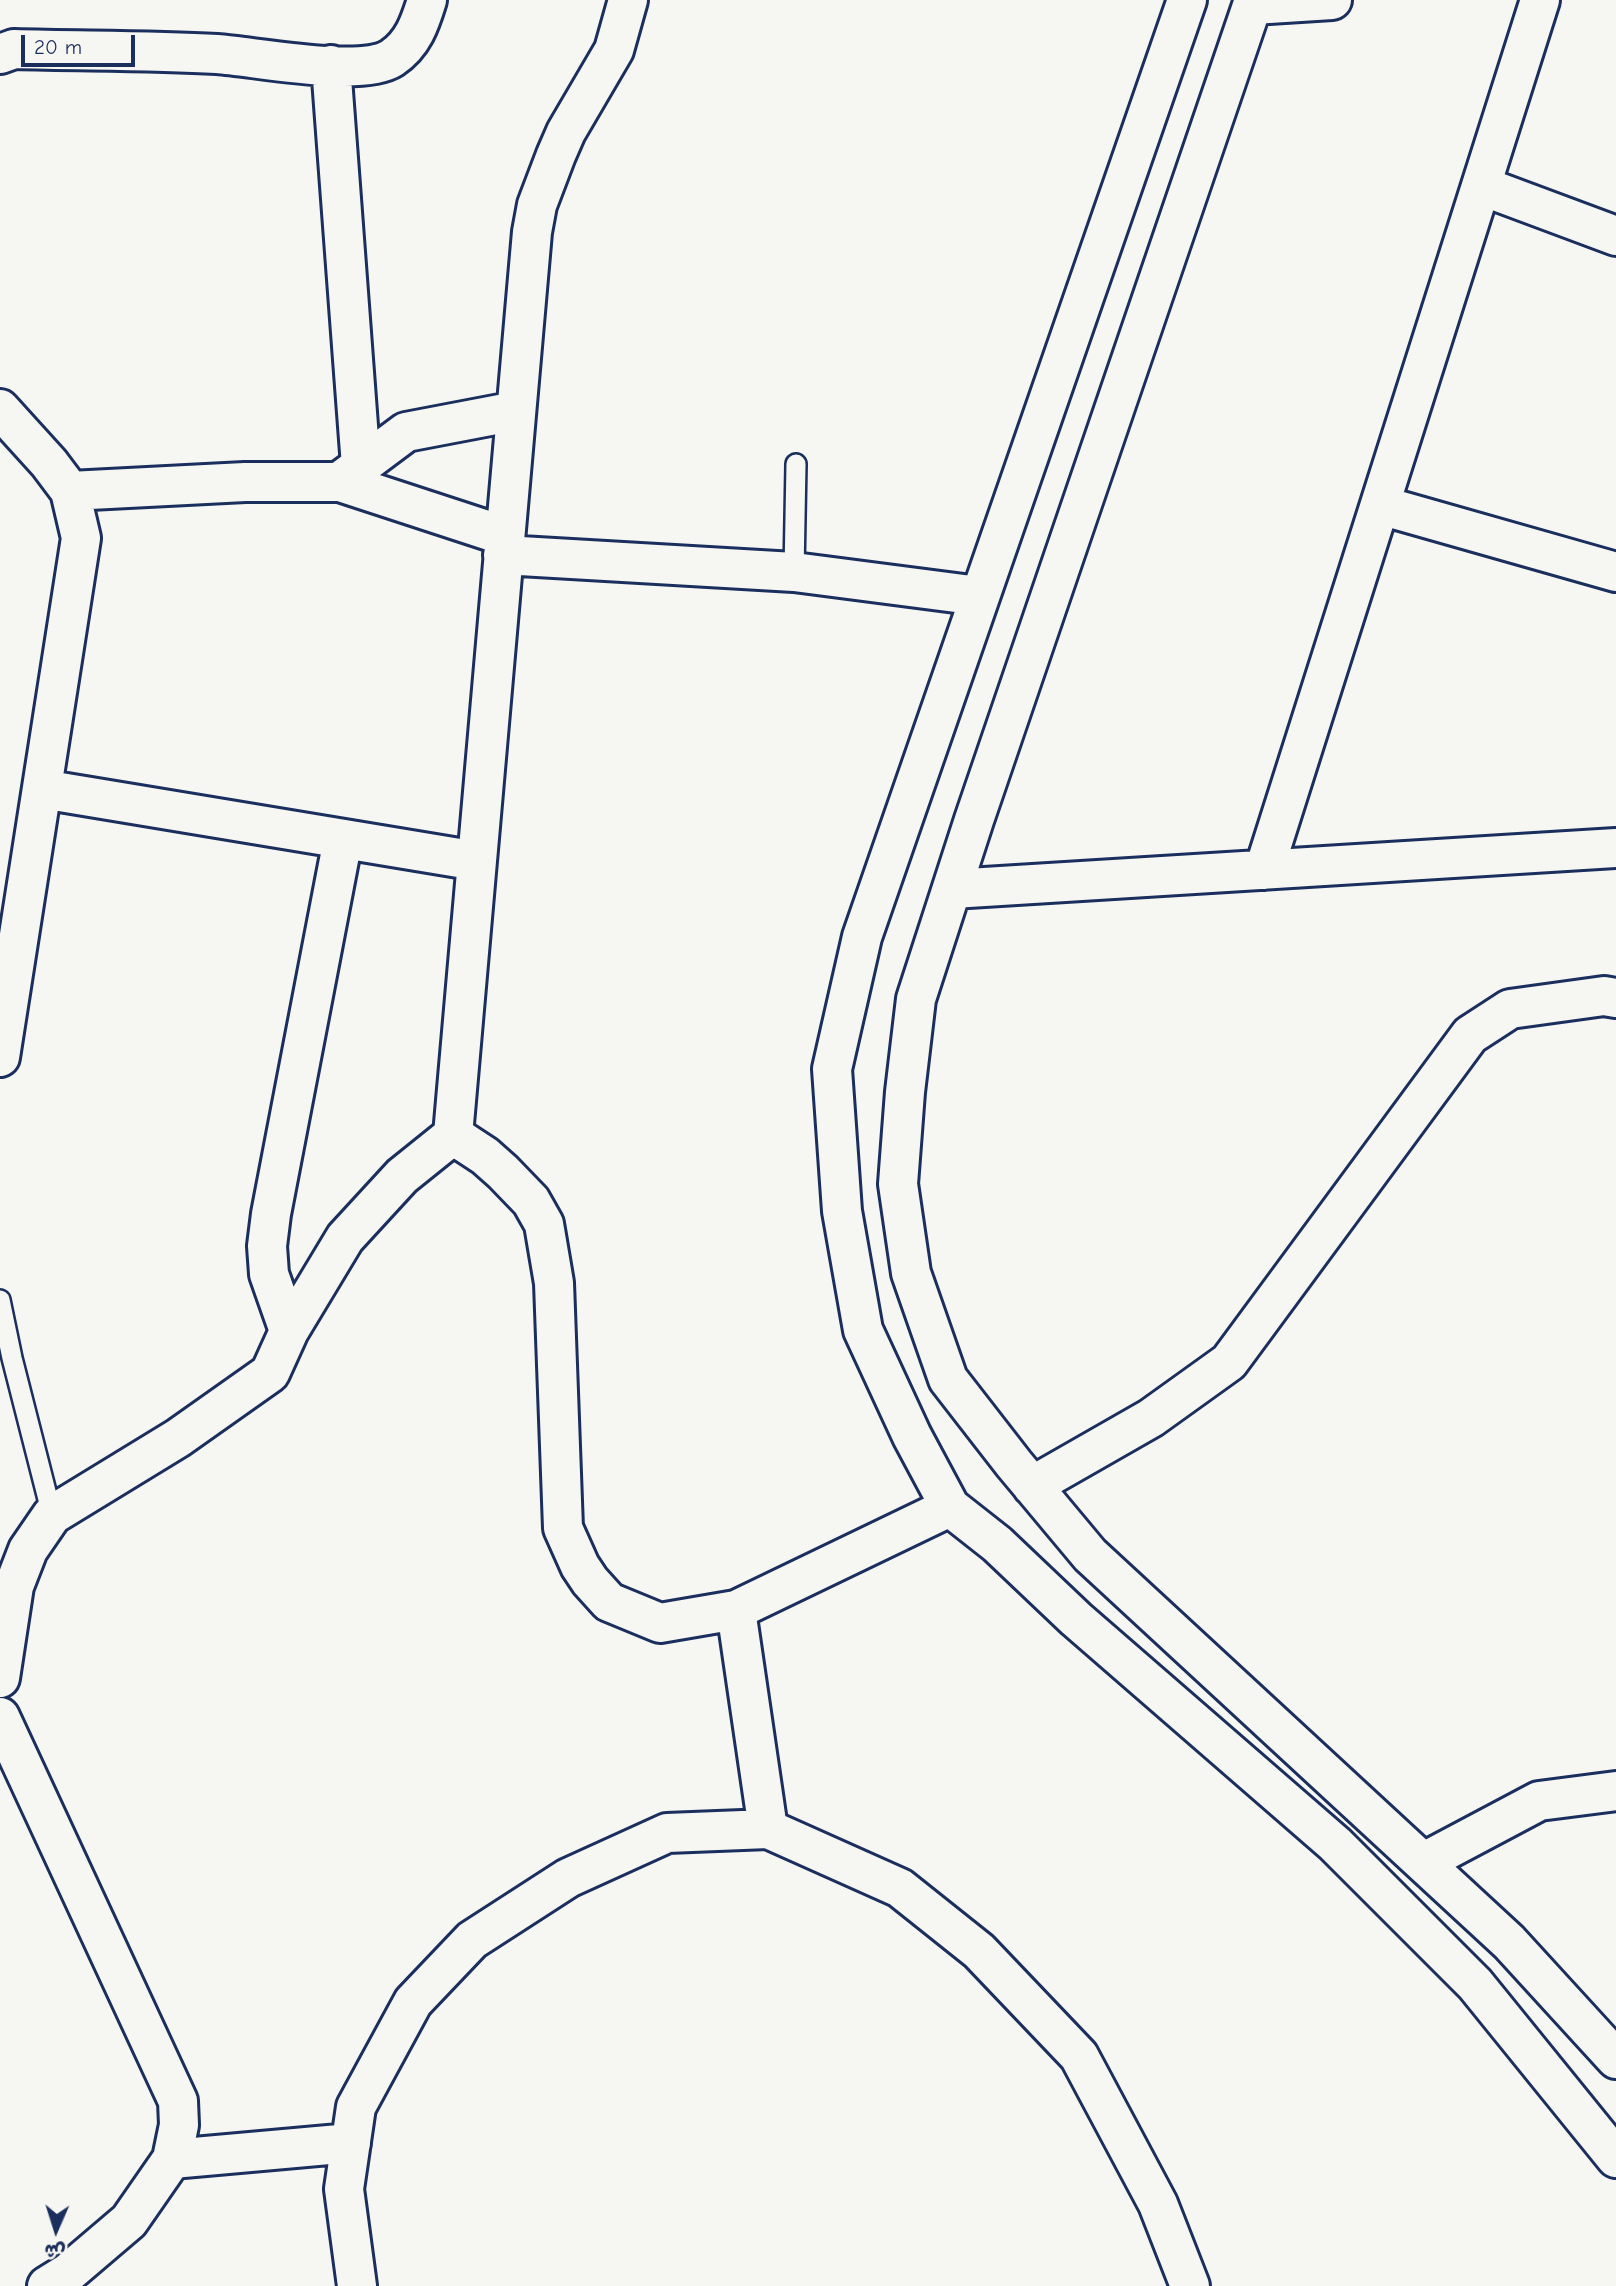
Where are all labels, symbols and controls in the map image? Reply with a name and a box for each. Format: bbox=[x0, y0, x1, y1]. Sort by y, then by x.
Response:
scale bar bbox=[24, 21, 138, 65]
text: 20 m bbox=[34, 35, 82, 59]
north arrow bbox=[21, 2195, 91, 2265]
text: ش bbox=[44, 2239, 66, 2263]

